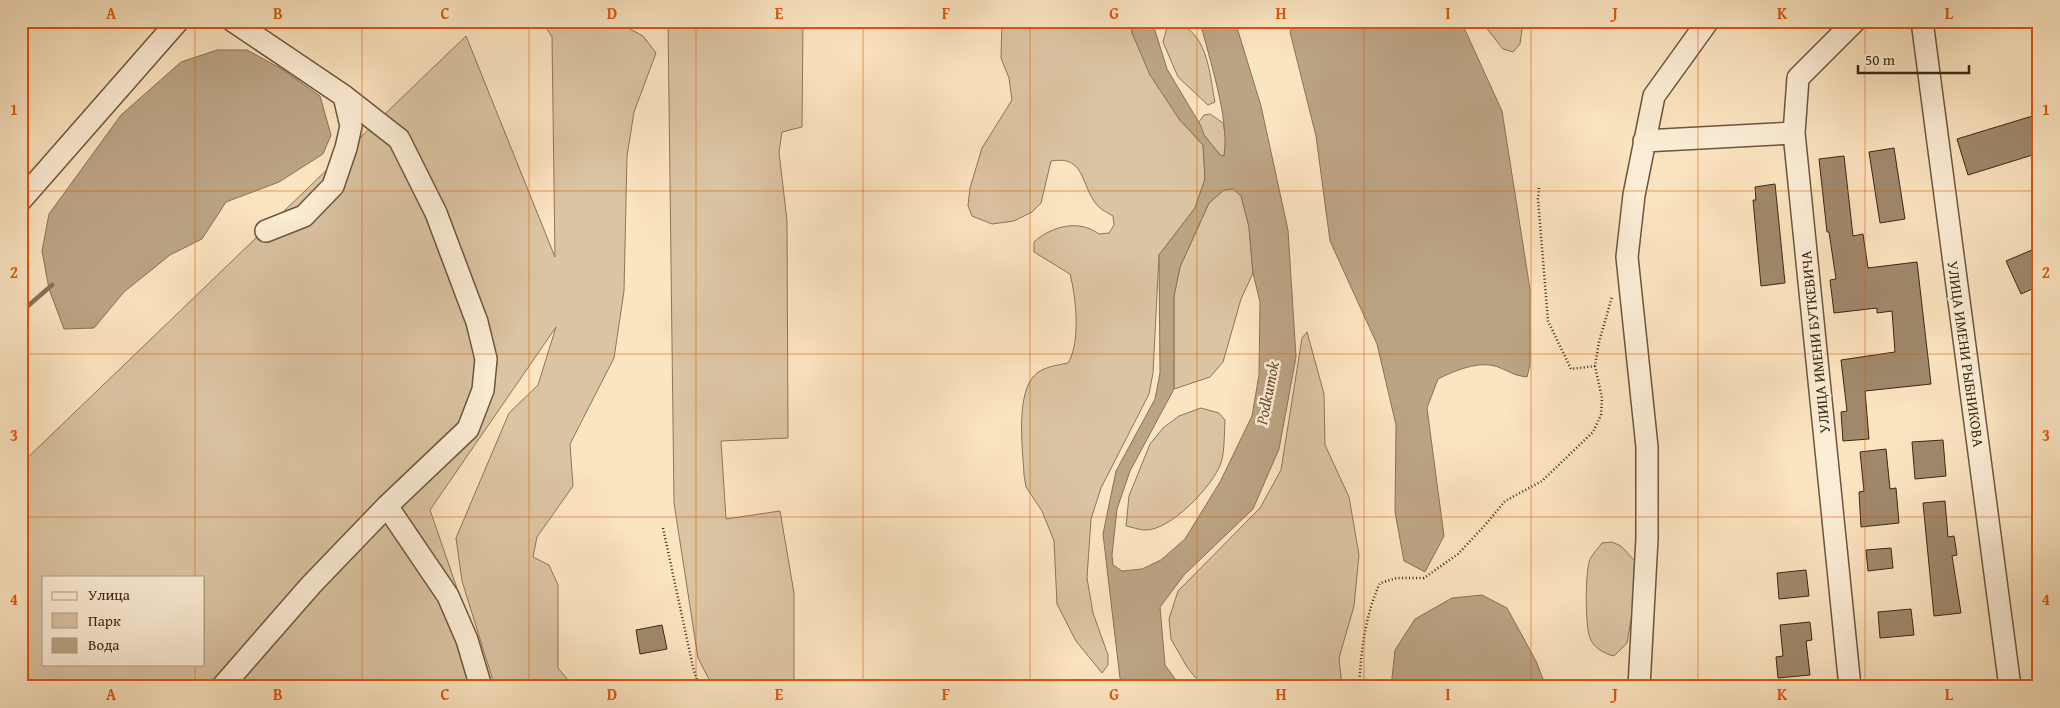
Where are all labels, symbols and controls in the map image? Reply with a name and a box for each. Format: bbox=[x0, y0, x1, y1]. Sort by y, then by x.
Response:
text: A bbox=[106, 1, 117, 25]
text: B bbox=[273, 1, 283, 25]
text: C bbox=[440, 1, 450, 25]
text: D bbox=[607, 1, 617, 25]
text: E bbox=[775, 1, 784, 25]
text: F bbox=[942, 1, 950, 25]
text: G bbox=[1109, 1, 1119, 25]
text: H bbox=[1275, 1, 1287, 25]
text: I bbox=[1445, 1, 1451, 25]
text: J bbox=[1609, 1, 1618, 25]
text: K bbox=[1777, 1, 1788, 25]
text: L bbox=[1945, 1, 1954, 25]
scale bar bbox=[1858, 42, 1969, 74]
text: 50 m bbox=[1865, 49, 1896, 70]
text: 1 bbox=[10, 97, 18, 121]
text: 1 bbox=[2042, 97, 2050, 121]
street label: УЛИЦА ИМЕНИ БУТКЕВИЧА bbox=[1795, 250, 1835, 434]
text: 2 bbox=[10, 260, 18, 284]
street label: УЛИЦА ИМЕНИ РЫБНИКОВА bbox=[1943, 260, 1989, 448]
text: 2 bbox=[2042, 260, 2050, 284]
water label: Podkumok bbox=[1249, 359, 1285, 428]
text: 3 bbox=[10, 423, 18, 447]
text: 3 bbox=[2042, 423, 2050, 447]
legend bbox=[42, 576, 205, 666]
text: Улица bbox=[88, 584, 131, 605]
text: 4 bbox=[10, 587, 18, 611]
text: 4 bbox=[2042, 587, 2050, 611]
text: Парк bbox=[88, 610, 121, 631]
text: Вода bbox=[88, 634, 120, 655]
text: A bbox=[106, 682, 117, 706]
text: B bbox=[273, 682, 283, 706]
text: C bbox=[440, 682, 450, 706]
text: D bbox=[607, 682, 617, 706]
text: E bbox=[775, 682, 784, 706]
text: F bbox=[942, 682, 950, 706]
text: G bbox=[1109, 682, 1119, 706]
text: H bbox=[1275, 682, 1287, 706]
text: I bbox=[1445, 682, 1451, 706]
text: J bbox=[1609, 682, 1618, 706]
text: K bbox=[1777, 682, 1788, 706]
text: L bbox=[1945, 682, 1954, 706]

